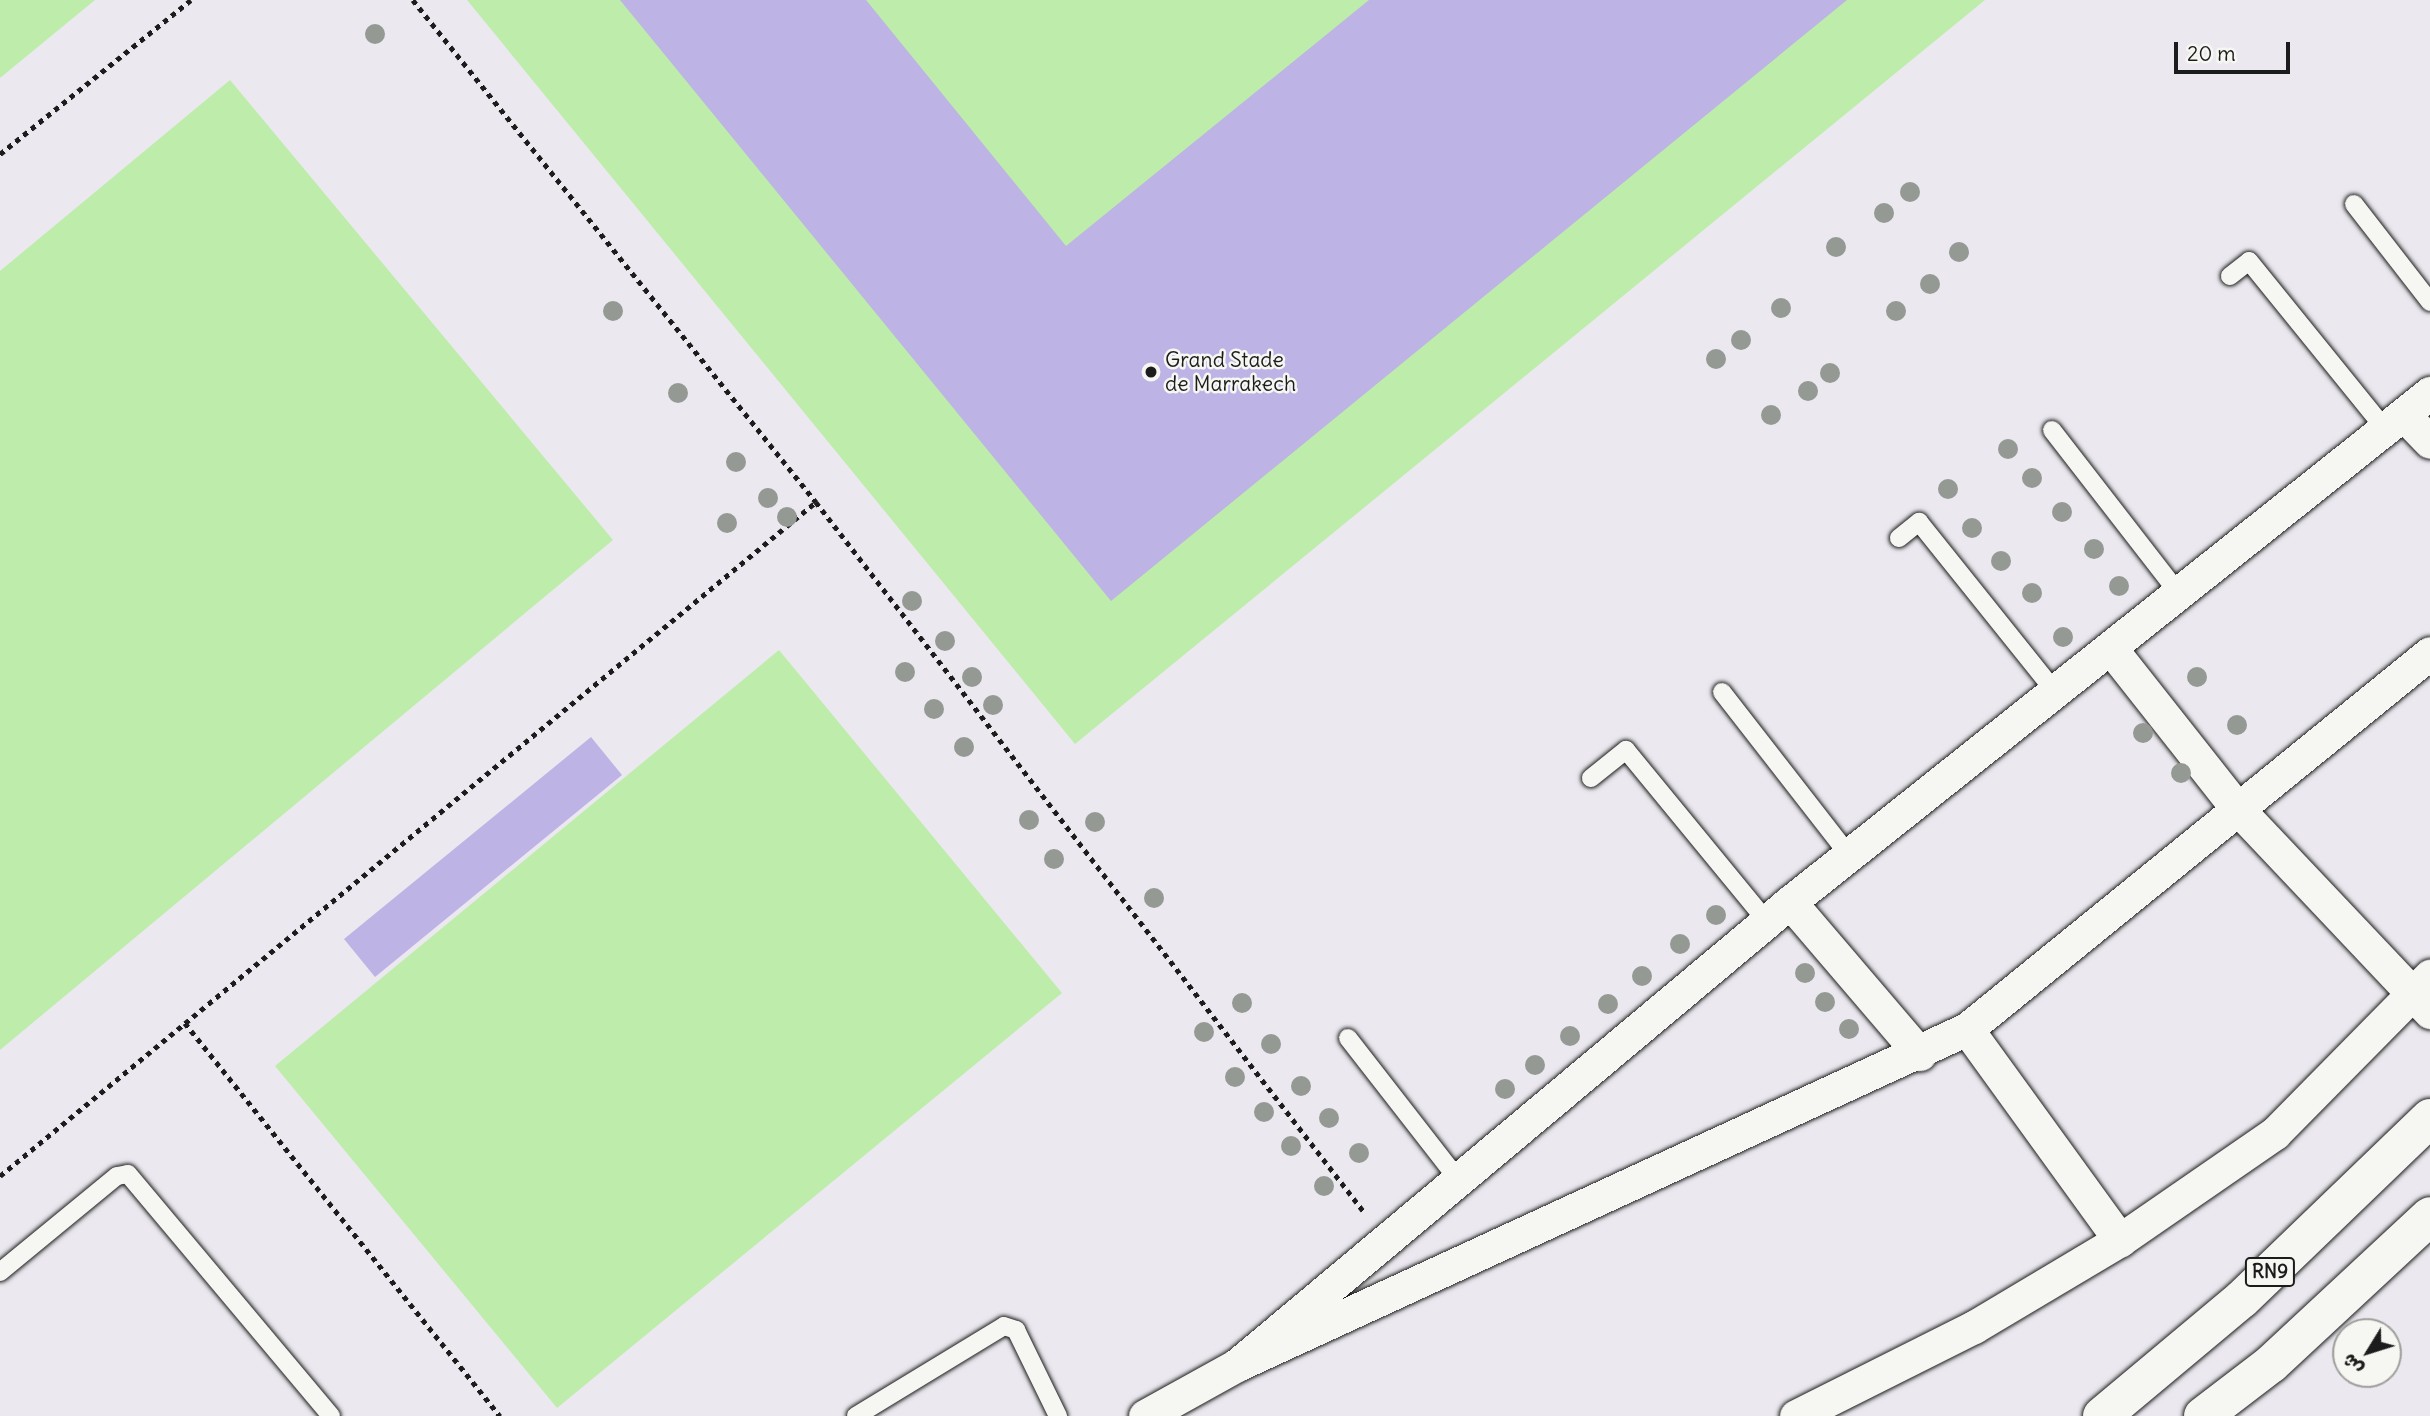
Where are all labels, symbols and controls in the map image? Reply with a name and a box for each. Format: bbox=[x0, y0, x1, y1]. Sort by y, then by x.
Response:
scale bar bbox=[2178, 28, 2294, 72]
text: 20 m bbox=[2187, 40, 2236, 67]
place label: Grand Stade de Marrakech bbox=[1165, 347, 1296, 397]
marker: Grand Stade de Marrakech bbox=[1143, 364, 1159, 380]
road number: RN9 bbox=[2244, 1256, 2296, 1288]
north arrow bbox=[2332, 1318, 2402, 1388]
text: ش bbox=[2336, 1349, 2368, 1380]

